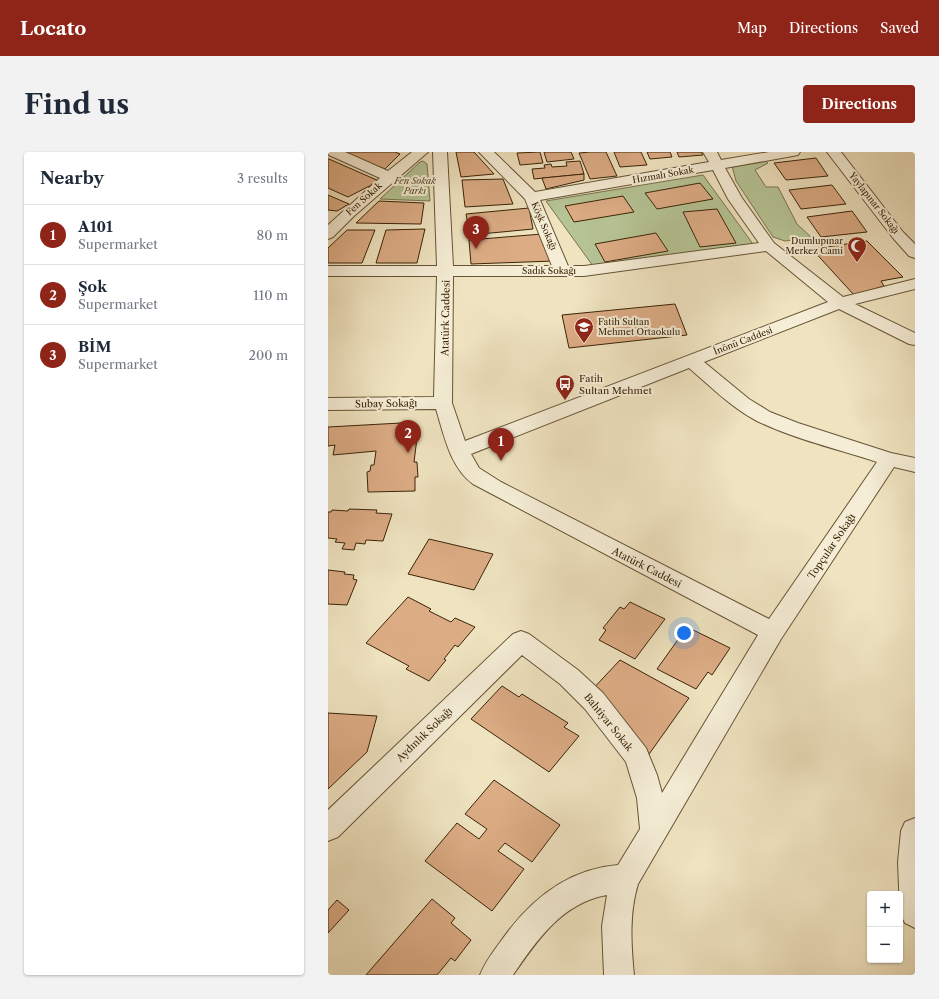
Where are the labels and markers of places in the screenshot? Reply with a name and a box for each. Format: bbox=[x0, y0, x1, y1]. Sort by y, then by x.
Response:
pin: 3 bbox=[463, 216, 489, 249]
place label: Dumlupınar Merkez Cami bbox=[786, 235, 843, 256]
mosque icon: Dumlupınar Merkez Cami bbox=[846, 235, 868, 263]
school or university icon: Fatih Sultan Mehmet Ortaokulu bbox=[573, 316, 595, 344]
place label: Fatih Sultan Mehmet Ortaokulu bbox=[598, 316, 681, 337]
place label: Fati̇h Sultan Mehmet bbox=[579, 372, 652, 397]
bus stop icon: Fati̇h Sultan Mehmet bbox=[554, 373, 576, 401]
pin: 2 bbox=[395, 420, 421, 453]
pin: 1 bbox=[488, 428, 514, 461]

